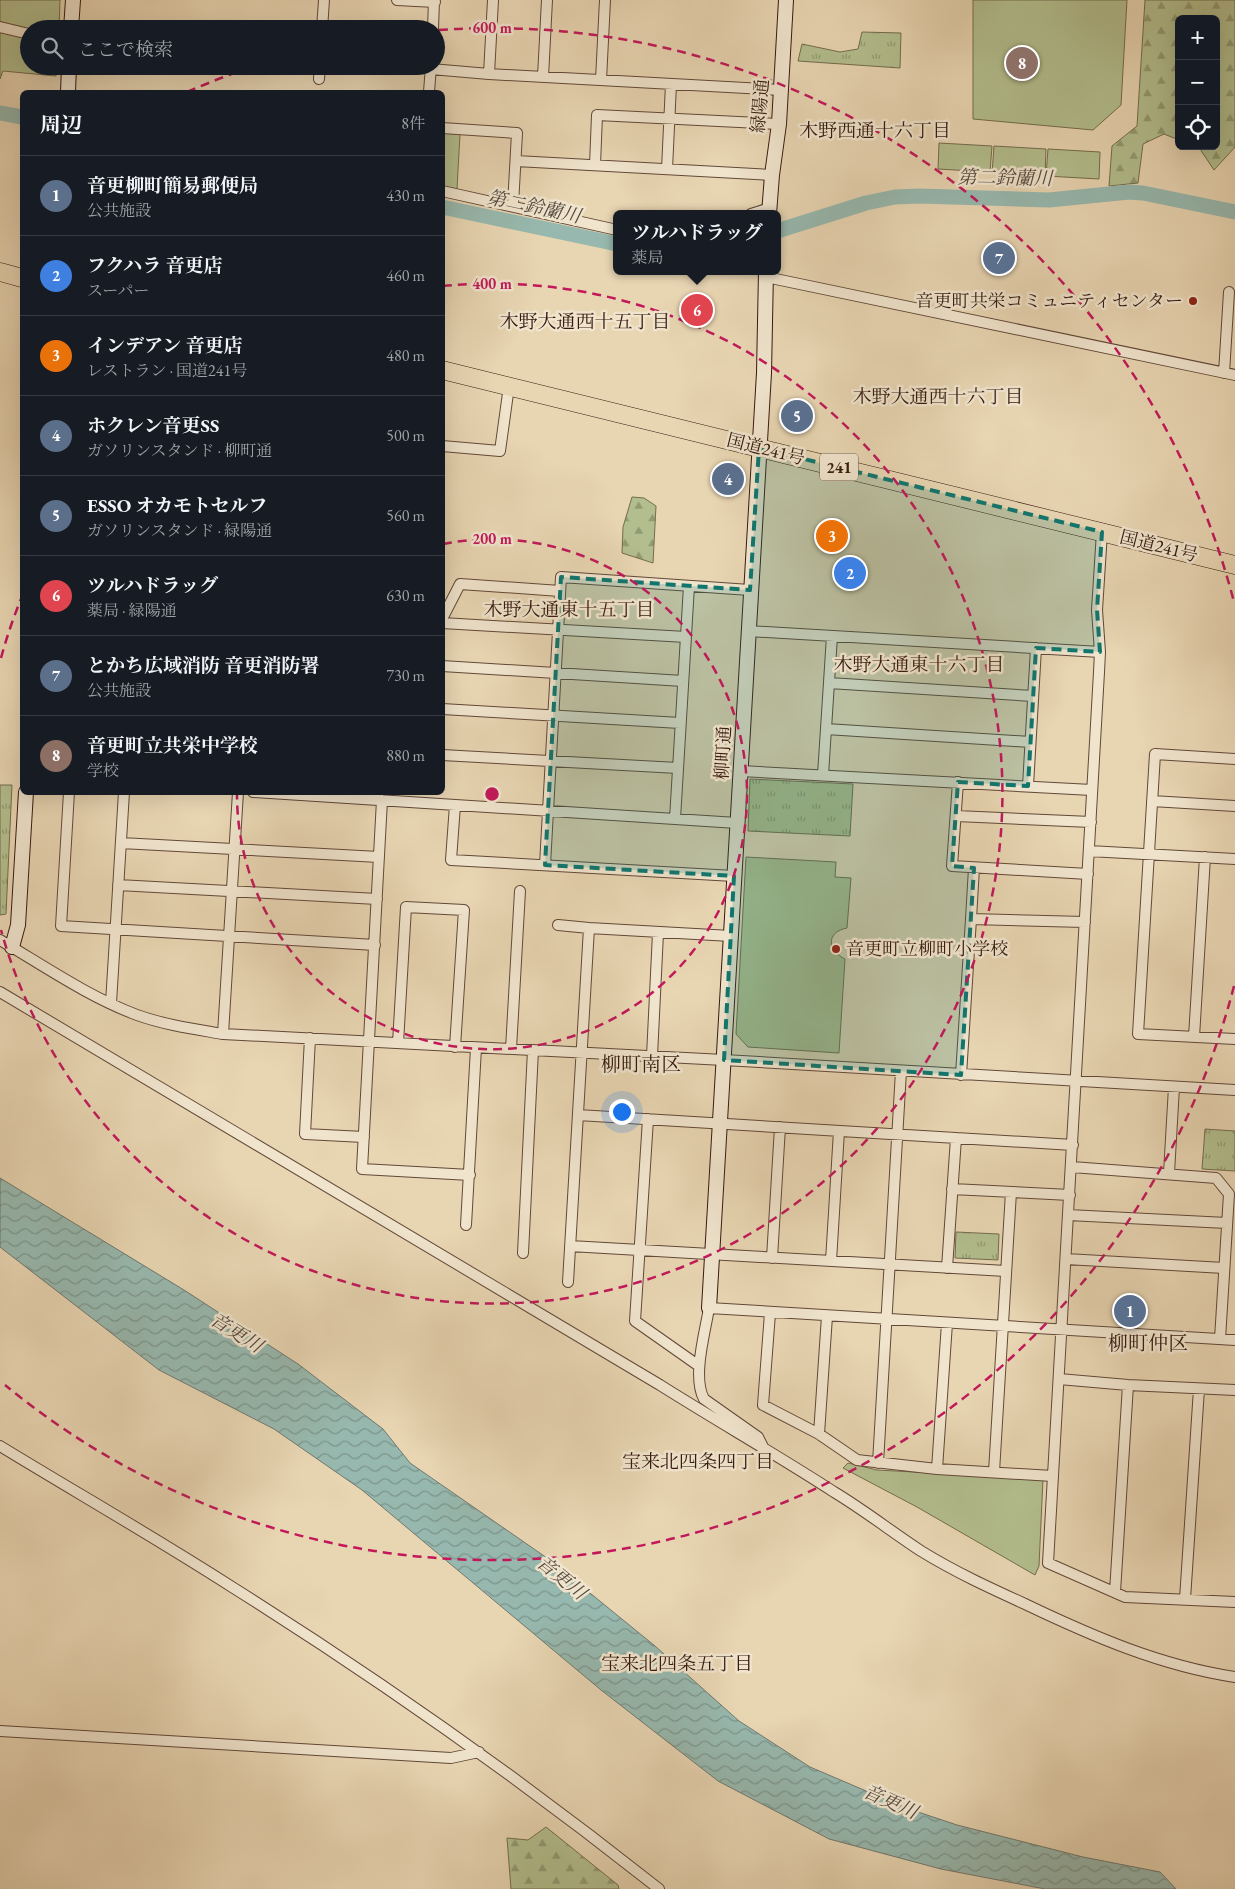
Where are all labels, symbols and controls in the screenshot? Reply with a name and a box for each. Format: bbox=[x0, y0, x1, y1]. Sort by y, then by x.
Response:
map controls bbox=[1175, 15, 1220, 150]
button: + bbox=[1175, 15, 1220, 60]
text: 600 m bbox=[472, 18, 512, 37]
search box bbox=[20, 20, 445, 75]
icon: search bbox=[38, 34, 66, 62]
text: ここで検索 bbox=[78, 37, 173, 62]
pin: 8 bbox=[1006, 44, 1038, 82]
button: − bbox=[1175, 60, 1220, 105]
street label: 緑陽通 bbox=[746, 78, 773, 134]
button: locate bbox=[1175, 105, 1220, 150]
text: 周辺 bbox=[40, 111, 82, 138]
text: 8件 bbox=[401, 113, 425, 134]
district label: 木野西通十六丁目 bbox=[799, 118, 951, 143]
water label: 第二鈴蘭川 bbox=[957, 164, 1055, 191]
text: 音更柳町簡易郵便局 bbox=[87, 173, 258, 198]
water label: 第二鈴蘭川 bbox=[485, 184, 585, 229]
text: 1 bbox=[52, 185, 60, 206]
text: 430 m bbox=[386, 185, 425, 206]
text: 公共施設 bbox=[87, 200, 151, 221]
popup bbox=[613, 210, 781, 275]
text: ツルハドラッグ bbox=[632, 220, 762, 245]
pin: 7 bbox=[983, 239, 1015, 277]
text: 薬局 bbox=[632, 247, 664, 268]
text: フクハラ 音更店 bbox=[87, 253, 223, 278]
text: 2 bbox=[52, 265, 60, 286]
text: 460 m bbox=[386, 265, 425, 286]
text: 400 m bbox=[472, 274, 512, 293]
text: スーパー bbox=[87, 280, 149, 301]
place label: 音更町共栄コミュニティセンター bbox=[916, 289, 1183, 312]
pin: 6 bbox=[681, 291, 713, 329]
marker: 音更町共栄コミュニティセンター bbox=[1187, 295, 1199, 307]
district label: 木野大通西十五丁目 bbox=[499, 309, 671, 334]
text: インデアン 音更店 bbox=[87, 333, 243, 358]
text: 3 bbox=[52, 345, 60, 366]
text: 480 m bbox=[386, 345, 425, 366]
text: レストラン · 国道241号 bbox=[87, 360, 247, 381]
district label: 木野大通西十六丁目 bbox=[852, 384, 1024, 409]
pin: 5 bbox=[781, 397, 813, 435]
text: ホクレン音更SS bbox=[87, 413, 219, 438]
text: 4 bbox=[52, 425, 60, 446]
text: 500 m bbox=[386, 425, 425, 446]
street label: 国道241号 bbox=[725, 428, 808, 469]
text: ガソリンスタンド · 柳町通 bbox=[87, 440, 272, 461]
road number: 241 bbox=[820, 454, 858, 481]
pin: 4 bbox=[712, 460, 744, 498]
text: ESSO オカモトセルフ bbox=[87, 493, 268, 518]
text: 5 bbox=[52, 505, 60, 526]
text: 560 m bbox=[386, 505, 425, 526]
pin: 3 bbox=[816, 517, 848, 555]
text: ガソリンスタンド · 緑陽通 bbox=[87, 520, 272, 541]
street label: 国道241号 bbox=[1118, 525, 1201, 566]
text: 200 m bbox=[472, 529, 512, 548]
pin: 2 bbox=[834, 554, 866, 592]
text: ツルハドラッグ bbox=[87, 573, 218, 598]
text: 6 bbox=[52, 585, 60, 606]
text: 630 m bbox=[386, 585, 425, 606]
district label: 木野大通東十五丁目 bbox=[483, 597, 655, 622]
text: 薬局 · 緑陽通 bbox=[87, 600, 177, 621]
district label: 木野大通東十六丁目 bbox=[833, 652, 1005, 677]
text: とかち広域消防 音更消防署 bbox=[87, 653, 320, 678]
text: 7 bbox=[52, 665, 60, 686]
text: 730 m bbox=[386, 665, 425, 686]
text: 公共施設 bbox=[87, 680, 151, 701]
street label: 柳町通 bbox=[710, 725, 735, 781]
text: 音更町立共栄中学校 bbox=[87, 733, 258, 758]
text: 8 bbox=[52, 745, 60, 766]
text: 880 m bbox=[386, 745, 425, 766]
text: 学校 bbox=[87, 760, 119, 781]
centre of rings bbox=[483, 785, 501, 803]
place label: 音更町立柳町小学校 bbox=[846, 937, 1008, 960]
marker: 音更町立柳町小学校 bbox=[830, 943, 842, 955]
district label: 柳町南区 bbox=[601, 1051, 681, 1077]
your location bbox=[609, 1099, 635, 1125]
pin: 1 bbox=[1114, 1292, 1146, 1330]
water label: 音更川 bbox=[206, 1307, 269, 1359]
district label: 柳町仲区 bbox=[1108, 1330, 1188, 1356]
district label: 宝来北四条四丁目 bbox=[622, 1449, 774, 1474]
water label: 音更川 bbox=[532, 1550, 593, 1606]
district label: 宝来北四条五丁目 bbox=[601, 1651, 753, 1676]
water label: 音更川 bbox=[860, 1778, 924, 1825]

